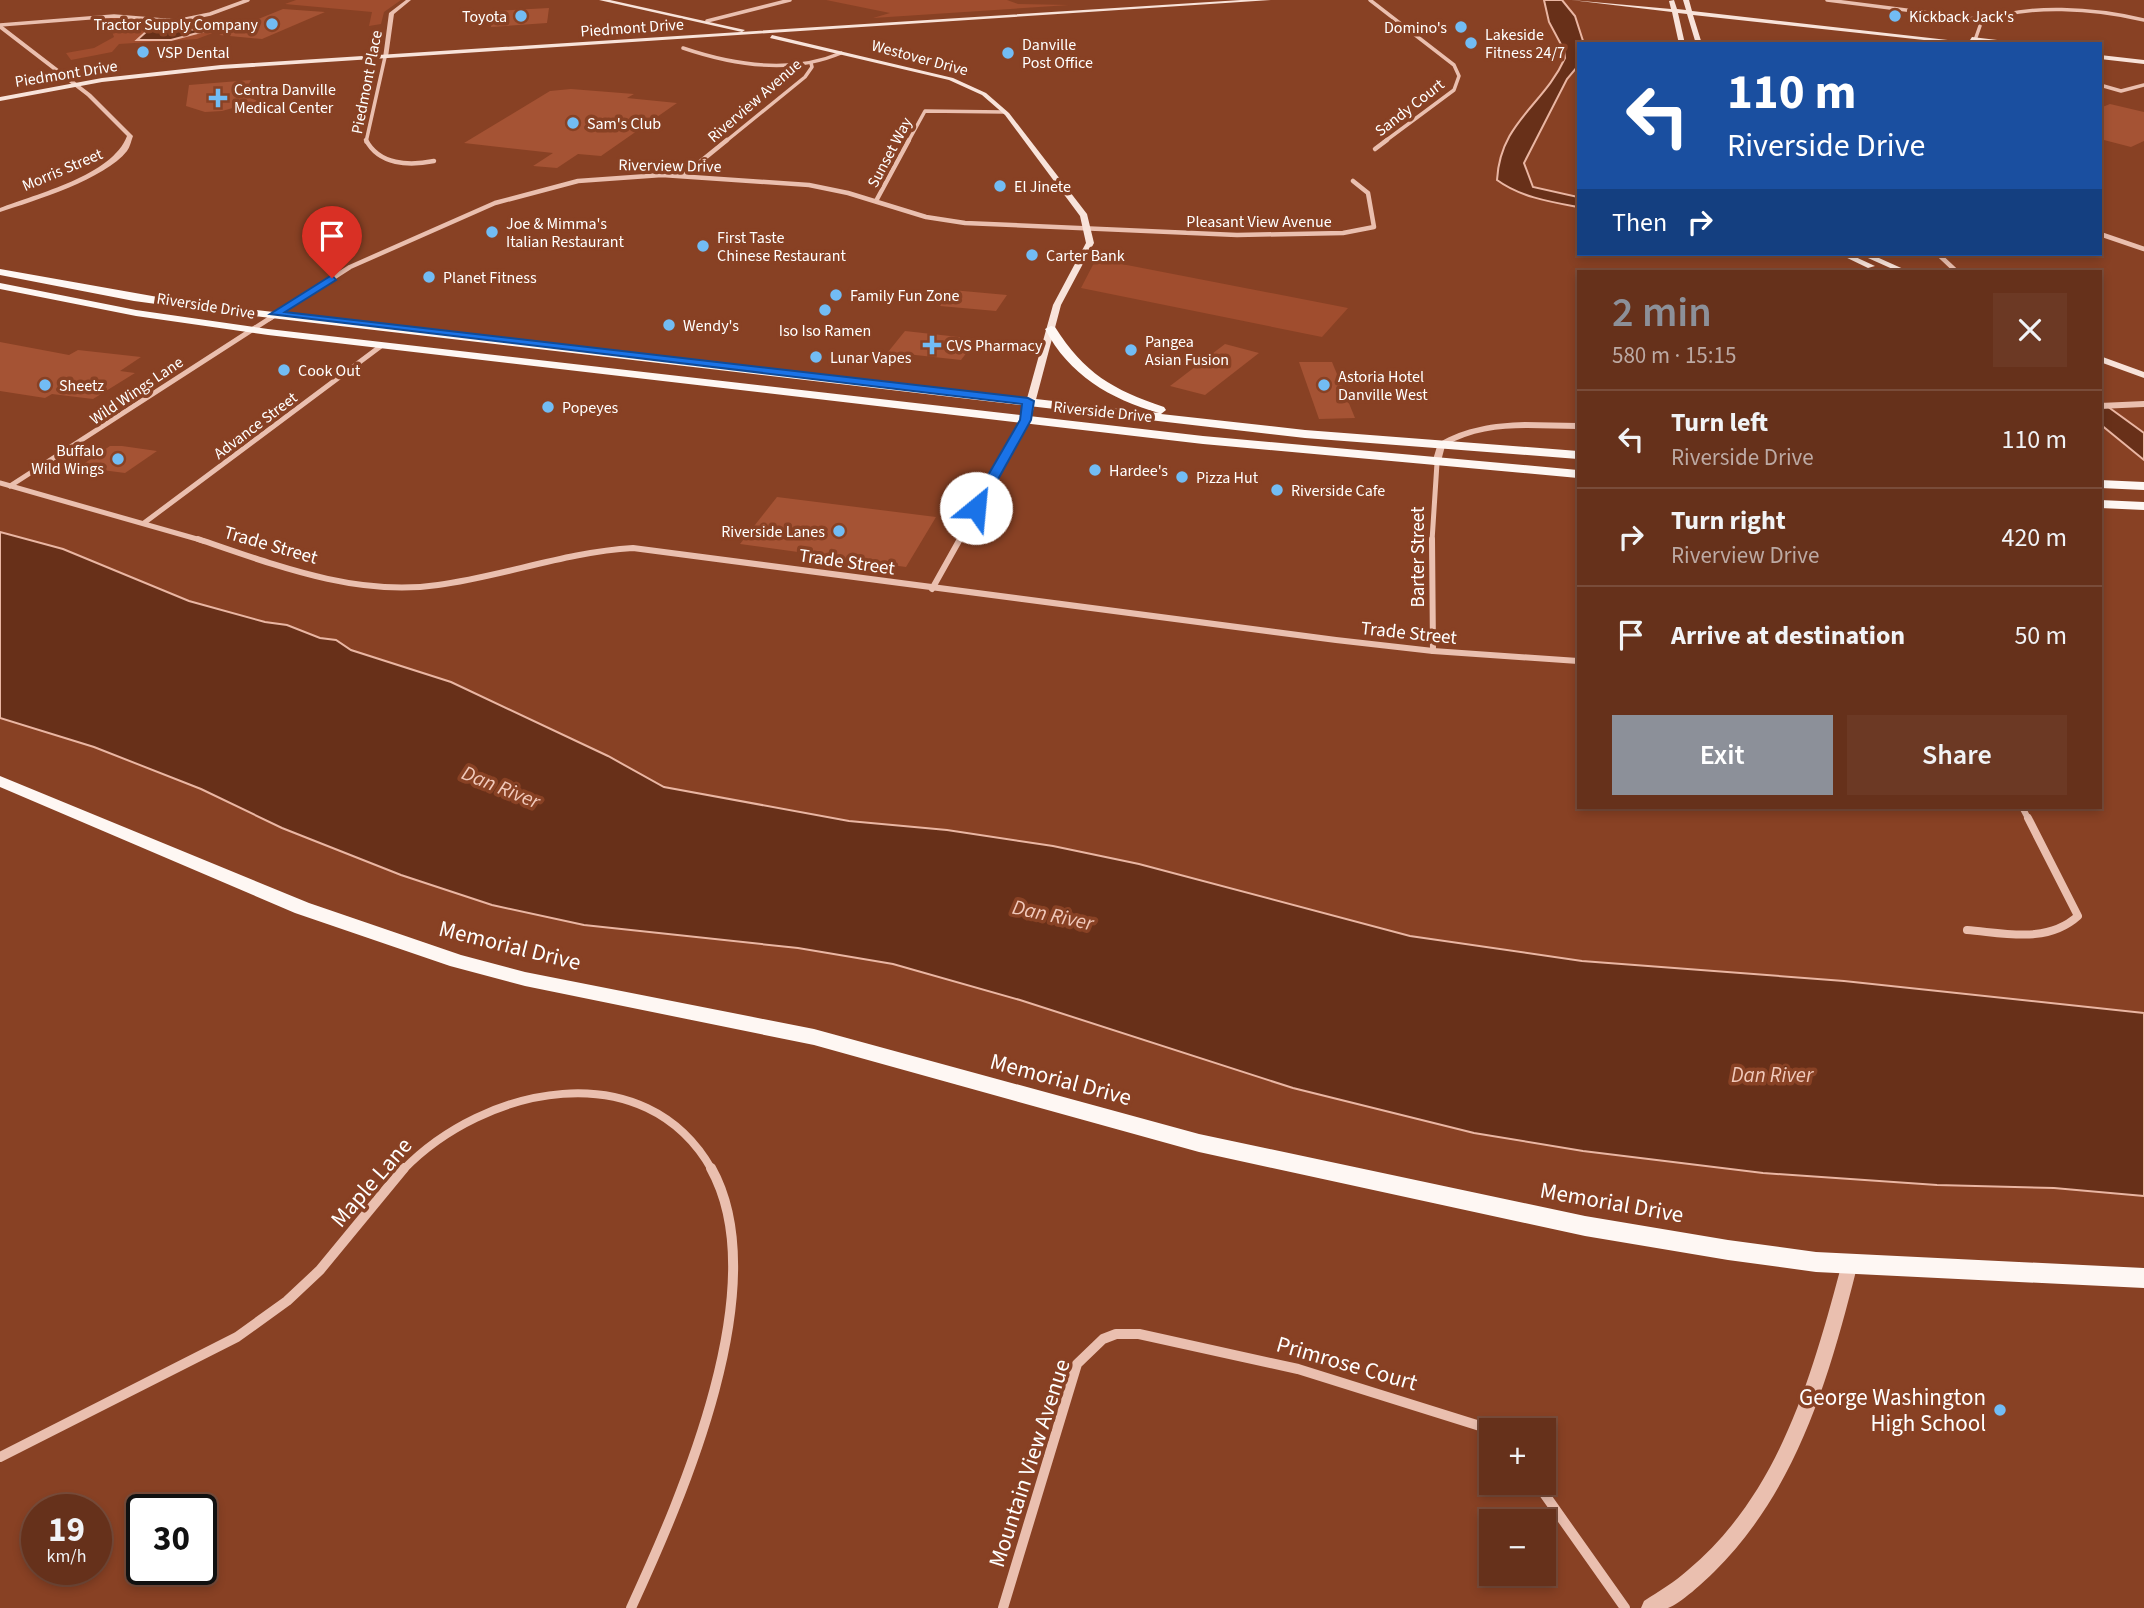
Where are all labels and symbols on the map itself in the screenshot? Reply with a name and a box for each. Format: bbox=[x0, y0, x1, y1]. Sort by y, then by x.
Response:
place label: Toyota bbox=[462, 6, 507, 28]
place label: Kickback Jack's bbox=[1909, 6, 2014, 28]
marker: Toyota bbox=[513, 8, 529, 24]
marker: Kickback Jack's bbox=[1887, 8, 1903, 24]
street label: Piedmont Drive bbox=[580, 13, 685, 43]
place label: Tractor Supply Company bbox=[93, 14, 259, 36]
marker: Tractor Supply Company bbox=[264, 16, 280, 32]
place label: Domino's bbox=[1384, 17, 1447, 39]
marker: Domino's bbox=[1453, 19, 1469, 35]
place label: Lakeside Fitness 24/7 bbox=[1485, 24, 1565, 64]
street label: Piedmont Place bbox=[346, 28, 388, 136]
street label: Westover Drive bbox=[869, 34, 971, 81]
place label: Danville Post Office bbox=[1022, 34, 1093, 74]
marker: Lakeside Fitness 24/7 bbox=[1463, 35, 1479, 51]
place label: VSP Dental bbox=[157, 42, 230, 64]
marker: VSP Dental bbox=[135, 44, 151, 60]
marker: Danville Post Office bbox=[1000, 45, 1016, 61]
street label: Riverview Avenue bbox=[703, 54, 806, 148]
street label: Piedmont Drive bbox=[13, 55, 119, 93]
street label: Sandy Court bbox=[1370, 73, 1449, 142]
place label: Centra Danville Medical Center bbox=[234, 79, 336, 119]
marker: Centra Danville Medical Center bbox=[208, 88, 228, 108]
place label: Sam's Club bbox=[587, 113, 661, 135]
street label: Sunset Way bbox=[862, 113, 918, 192]
marker: Sam's Club bbox=[565, 115, 581, 131]
street label: Morris Street bbox=[19, 143, 107, 197]
street label: Riverview Drive bbox=[618, 154, 722, 178]
place label: El Jinete bbox=[1014, 176, 1071, 198]
marker: El Jinete bbox=[992, 178, 1008, 194]
pin bbox=[302, 206, 362, 278]
street label: Pleasant View Avenue bbox=[1186, 211, 1332, 233]
place label: Joe & Mimma's Italian Restaurant bbox=[506, 213, 624, 253]
marker: Joe & Mimma's Italian Restaurant bbox=[484, 224, 500, 240]
place label: First Taste Chinese Restaurant bbox=[717, 227, 846, 267]
marker: First Taste Chinese Restaurant bbox=[695, 238, 711, 254]
place label: Carter Bank bbox=[1046, 245, 1125, 267]
marker: Carter Bank bbox=[1024, 247, 1040, 263]
place label: Planet Fitness bbox=[443, 267, 537, 289]
marker: Planet Fitness bbox=[421, 269, 437, 285]
place label: Family Fun Zone bbox=[850, 285, 959, 307]
street label: Riverside Drive bbox=[155, 287, 257, 325]
marker: Family Fun Zone bbox=[828, 287, 844, 303]
marker: Iso Iso Ramen bbox=[817, 302, 833, 318]
place label: Wendy's bbox=[683, 315, 739, 337]
marker: Wendy's bbox=[661, 317, 677, 333]
place label: Iso Iso Ramen bbox=[779, 320, 871, 342]
place label: Pangea Asian Fusion bbox=[1145, 331, 1229, 371]
place label: CVS Pharmacy bbox=[946, 335, 1043, 357]
marker: CVS Pharmacy bbox=[924, 337, 940, 353]
marker: Pangea Asian Fusion bbox=[1123, 342, 1139, 358]
place label: Lunar Vapes bbox=[830, 347, 912, 369]
marker: Lunar Vapes bbox=[808, 349, 824, 365]
street label: Wild Wings Lane bbox=[85, 351, 188, 430]
place label: Cook Out bbox=[298, 360, 361, 382]
marker: Cook Out bbox=[276, 362, 292, 378]
place label: Astoria Hotel Danville West bbox=[1338, 366, 1428, 406]
place label: Sheetz bbox=[59, 375, 104, 397]
marker: Sheetz bbox=[37, 377, 53, 393]
marker: Astoria Hotel Danville West bbox=[1316, 377, 1332, 393]
street label: Advance Street bbox=[209, 387, 303, 465]
street label: Riverside Drive bbox=[1052, 396, 1153, 428]
place label: Popeyes bbox=[562, 397, 619, 419]
marker: Popeyes bbox=[540, 399, 556, 415]
place label: Buffalo Wild Wings bbox=[31, 440, 104, 480]
marker: Buffalo Wild Wings bbox=[110, 451, 126, 467]
place label: Hardee's bbox=[1109, 460, 1168, 482]
marker: Hardee's bbox=[1087, 462, 1103, 478]
place label: Pizza Hut bbox=[1196, 467, 1259, 489]
marker: Pizza Hut bbox=[1174, 469, 1190, 485]
position arrow bbox=[939, 471, 1013, 545]
place label: Riverside Cafe bbox=[1291, 480, 1385, 502]
marker: Riverside Cafe bbox=[1269, 482, 1285, 498]
street label: Barter Street bbox=[1405, 506, 1432, 607]
street label: Trade Street bbox=[221, 519, 321, 572]
place label: Riverside Lanes bbox=[721, 521, 825, 543]
marker: Riverside Lanes bbox=[831, 523, 847, 539]
street label: Trade Street bbox=[797, 542, 897, 583]
street label: Trade Street bbox=[1359, 615, 1459, 652]
water label: Dan River bbox=[457, 758, 545, 817]
water label: Dan River bbox=[1010, 892, 1097, 938]
street label: Memorial Drive bbox=[435, 912, 584, 979]
street label: Memorial Drive bbox=[986, 1045, 1135, 1114]
water label: Dan River bbox=[1731, 1060, 1814, 1090]
street label: Maple Lane bbox=[323, 1130, 420, 1235]
street label: Memorial Drive bbox=[1538, 1174, 1686, 1231]
street label: Primrose Court bbox=[1272, 1328, 1422, 1399]
street label: Mountain View Avenue bbox=[980, 1355, 1079, 1571]
place label: George Washington High School bbox=[1799, 1381, 1986, 1440]
marker: George Washington High School bbox=[1992, 1402, 2008, 1418]
speed limit sign: 30 bbox=[126, 1494, 217, 1585]

